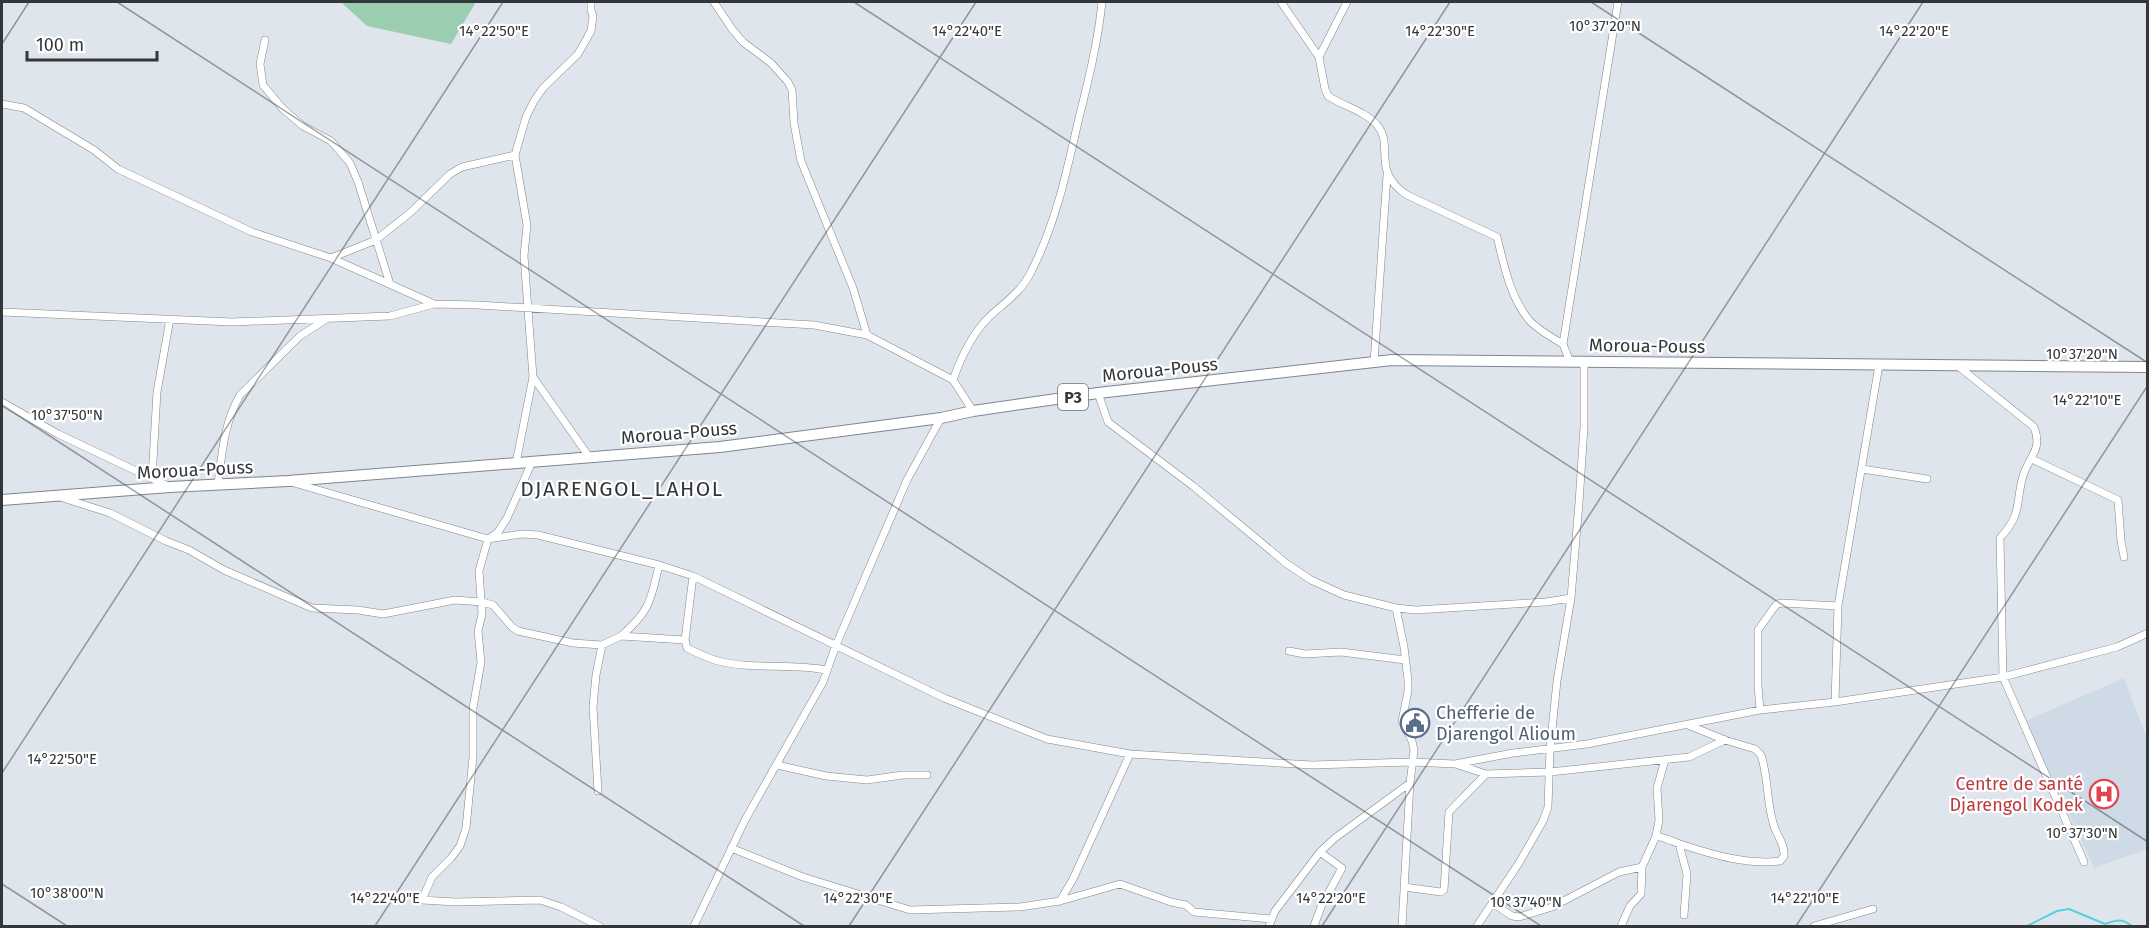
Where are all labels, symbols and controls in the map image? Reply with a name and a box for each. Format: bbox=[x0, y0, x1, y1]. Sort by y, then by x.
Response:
text: 10°37'20"N bbox=[1569, 17, 1641, 35]
text: 14°22'50"E bbox=[459, 22, 529, 40]
text: 14°22'40"E bbox=[932, 22, 1002, 40]
text: 14°22'30"E bbox=[1405, 22, 1475, 40]
text: 14°22'20"E bbox=[1879, 22, 1949, 40]
scale bar bbox=[27, 24, 158, 62]
text: 100 m bbox=[36, 34, 84, 56]
street label: Moroua-Pouss bbox=[1589, 334, 1705, 358]
text: 10°37'20"N bbox=[2046, 345, 2118, 363]
street label: Moroua-Pouss bbox=[1101, 353, 1219, 387]
road number: P3 bbox=[1058, 384, 1088, 410]
text: 14°22'10"E bbox=[2052, 391, 2122, 409]
text: 10°37'50"N bbox=[31, 406, 103, 424]
street label: Moroua-Pouss bbox=[620, 417, 738, 449]
street label: Moroua-Pouss bbox=[136, 456, 254, 484]
district label: DJARENGOL_LAHOL bbox=[520, 476, 724, 502]
place label: Chefferie de Djarengol Alioum bbox=[1436, 702, 1576, 745]
public building icon: Chefferie de Djarengol Alioum bbox=[1399, 707, 1431, 739]
text: 14°22'50"E bbox=[27, 750, 97, 768]
place label: Centre de santé Djarengol Kodek bbox=[1950, 773, 2084, 816]
hospital icon: Centre de santé Djarengol Kodek bbox=[2088, 778, 2120, 810]
text: 10°37'30"N bbox=[2046, 824, 2118, 842]
text: 10°38'00"N bbox=[30, 884, 104, 902]
text: 14°22'40"E bbox=[350, 889, 420, 907]
text: 14°22'30"E bbox=[823, 889, 893, 907]
text: 14°22'20"E bbox=[1296, 889, 1366, 907]
text: 14°22'10"E bbox=[1770, 889, 1840, 907]
text: 10°37'40"N bbox=[1490, 893, 1562, 911]

